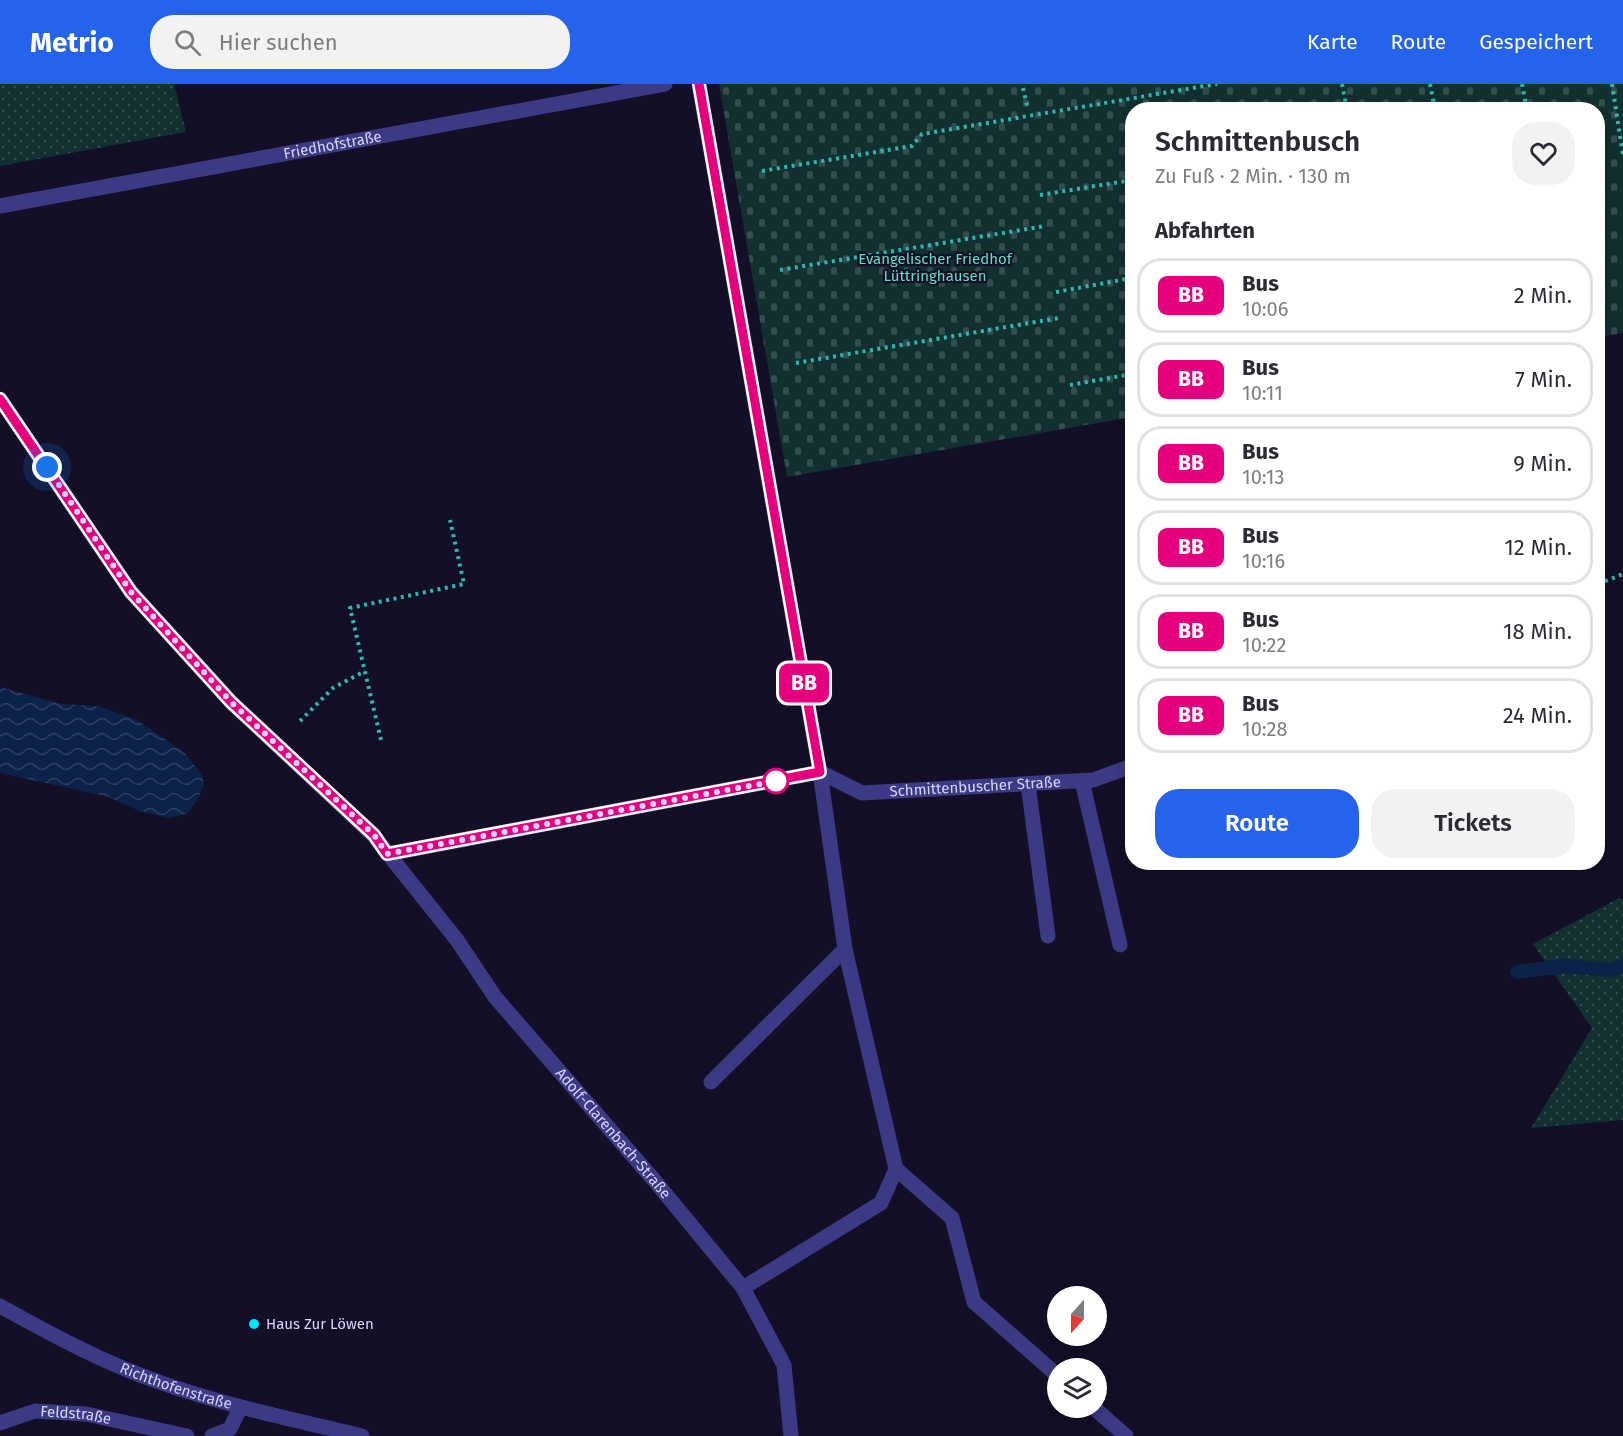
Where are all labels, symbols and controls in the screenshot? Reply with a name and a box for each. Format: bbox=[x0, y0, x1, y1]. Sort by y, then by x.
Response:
search box bbox=[150, 15, 570, 69]
text: Metrio bbox=[30, 26, 114, 59]
icon: search bbox=[171, 26, 204, 59]
text: Hier suchen bbox=[219, 29, 338, 56]
text: Karte bbox=[1307, 29, 1358, 55]
text: Route bbox=[1391, 29, 1446, 55]
text: Gespeichert bbox=[1479, 29, 1593, 55]
button: heart bbox=[1512, 122, 1575, 185]
text: Schmittenbusch bbox=[1155, 125, 1360, 158]
street label: Friedhofstraße bbox=[282, 127, 383, 163]
text: Zu Fuß · 2 Min. · 130 m bbox=[1155, 164, 1351, 188]
text: Abfahrten bbox=[1155, 217, 1255, 244]
park label: Evangelischer Friedhof Lüttringhausen bbox=[858, 250, 1013, 285]
text: Bus bbox=[1242, 270, 1279, 297]
text: BB bbox=[1178, 282, 1204, 308]
text: 2 Min. bbox=[1514, 282, 1572, 309]
text: 10:06 bbox=[1242, 297, 1288, 321]
text: Bus bbox=[1242, 354, 1279, 381]
text: BB bbox=[1178, 366, 1204, 392]
text: 7 Min. bbox=[1515, 366, 1572, 393]
text: 10:11 bbox=[1242, 381, 1283, 405]
text: Bus bbox=[1242, 438, 1279, 465]
text: BB bbox=[1178, 450, 1204, 476]
text: 9 Min. bbox=[1513, 450, 1572, 477]
your location bbox=[32, 452, 62, 482]
text: 10:13 bbox=[1242, 465, 1284, 489]
text: Bus bbox=[1242, 522, 1279, 549]
text: BB bbox=[1178, 534, 1204, 560]
text: 12 Min. bbox=[1504, 534, 1572, 561]
text: 10:16 bbox=[1242, 549, 1285, 573]
text: Bus bbox=[1242, 606, 1279, 633]
text: BB bbox=[1178, 618, 1204, 644]
text: 18 Min. bbox=[1503, 618, 1572, 645]
text: 10:22 bbox=[1242, 633, 1286, 657]
line badge: BB bbox=[777, 664, 831, 702]
text: BB bbox=[791, 670, 817, 696]
text: Bus bbox=[1242, 690, 1279, 717]
text: BB bbox=[1178, 702, 1204, 728]
text: 24 Min. bbox=[1503, 702, 1572, 729]
text: 10:28 bbox=[1242, 717, 1288, 741]
unlabelled marker bbox=[763, 768, 789, 794]
street label: Schmittenbuscher Straße bbox=[889, 773, 1061, 800]
button: Route bbox=[1155, 789, 1359, 858]
button: Tickets bbox=[1371, 789, 1575, 858]
street label: Adolf-Clarenbach-Straße bbox=[552, 1064, 675, 1202]
north arrow bbox=[1047, 1286, 1107, 1346]
map controls bbox=[1047, 1286, 1107, 1418]
place label: Haus Zur Löwen bbox=[266, 1315, 374, 1333]
marker: Haus Zur Löwen bbox=[247, 1317, 261, 1331]
button: layers bbox=[1047, 1358, 1107, 1418]
street label: Richthofenstraße bbox=[117, 1359, 234, 1413]
street label: Feldstraße bbox=[40, 1402, 113, 1428]

